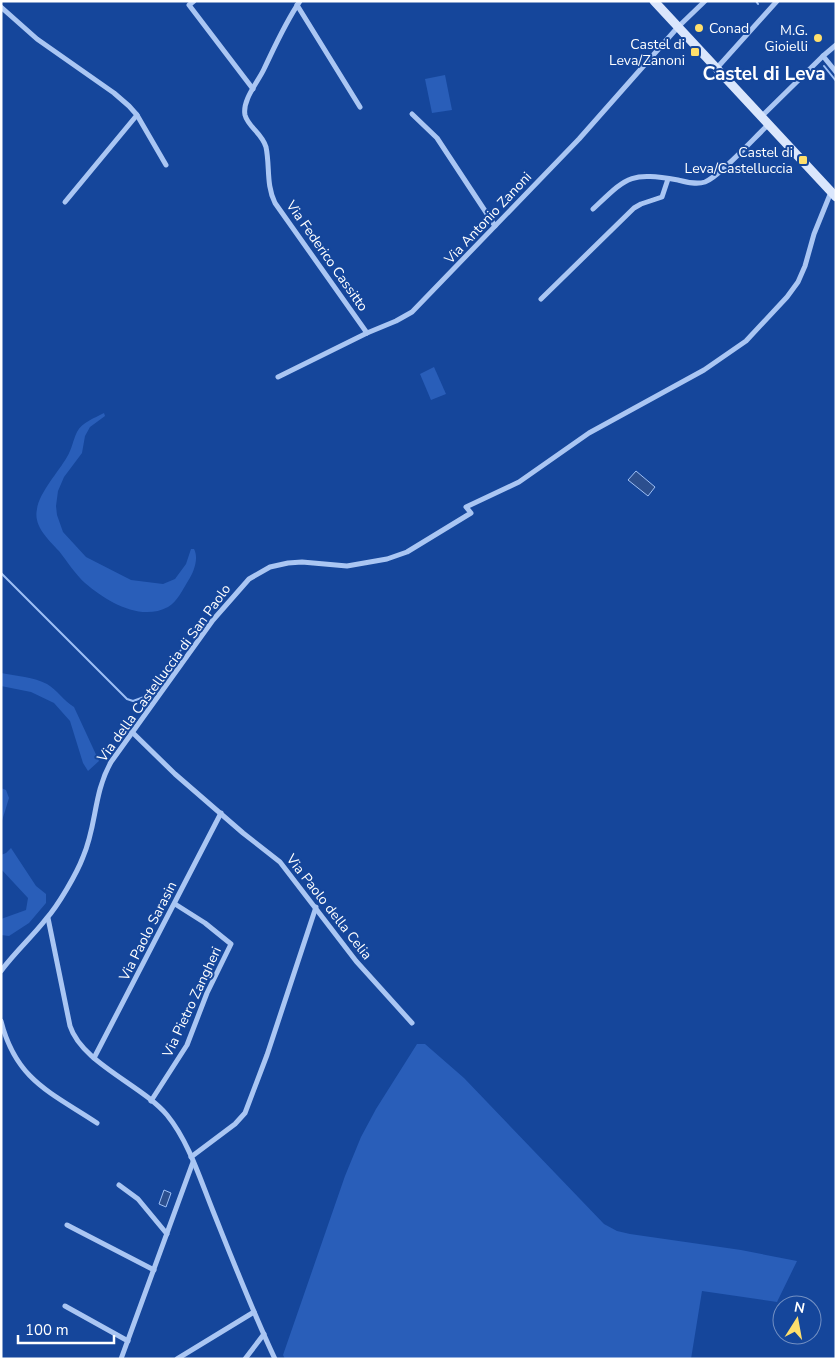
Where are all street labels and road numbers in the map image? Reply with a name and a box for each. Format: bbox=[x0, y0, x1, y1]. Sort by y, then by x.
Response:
street label: Via Antonio Zanoni bbox=[440, 168, 536, 269]
street label: Via Federico Cassitto bbox=[281, 196, 372, 315]
street label: Via della Castelluccia di San Paolo bbox=[92, 580, 235, 767]
street label: Via Paolo della Celia bbox=[281, 849, 376, 964]
street label: Via Paolo Sarasin bbox=[114, 878, 181, 985]
street label: Via Pietro Zangheri bbox=[158, 944, 226, 1061]

